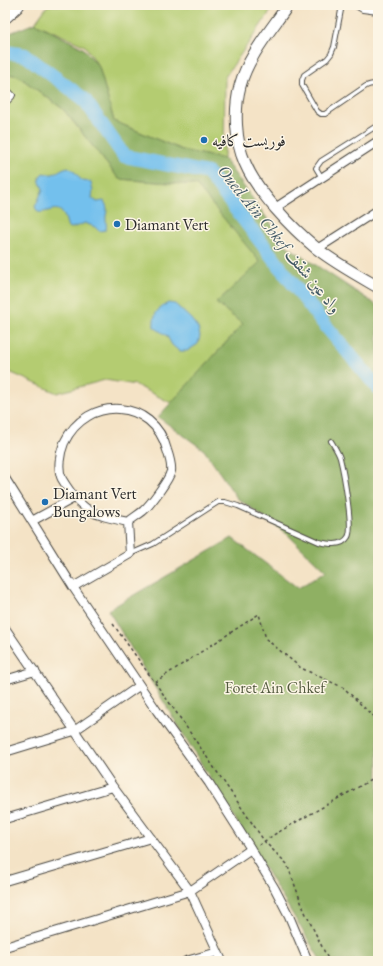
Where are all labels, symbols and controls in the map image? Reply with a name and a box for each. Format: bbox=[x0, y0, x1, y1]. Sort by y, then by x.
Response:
place label: فوريست كافيه bbox=[212, 130, 286, 151]
marker: فوريست كافيه bbox=[199, 135, 209, 145]
water label: Oued Aïn Chkef واد عين شقف bbox=[213, 160, 347, 318]
place label: Diamant Vert bbox=[125, 214, 209, 235]
marker: Diamant Vert bbox=[112, 219, 122, 229]
place label: Diamant Vert Bungalows bbox=[53, 483, 137, 522]
marker: Diamant Vert Bungalows bbox=[40, 497, 50, 507]
park label: Foret Ain Chkef bbox=[225, 677, 327, 698]

